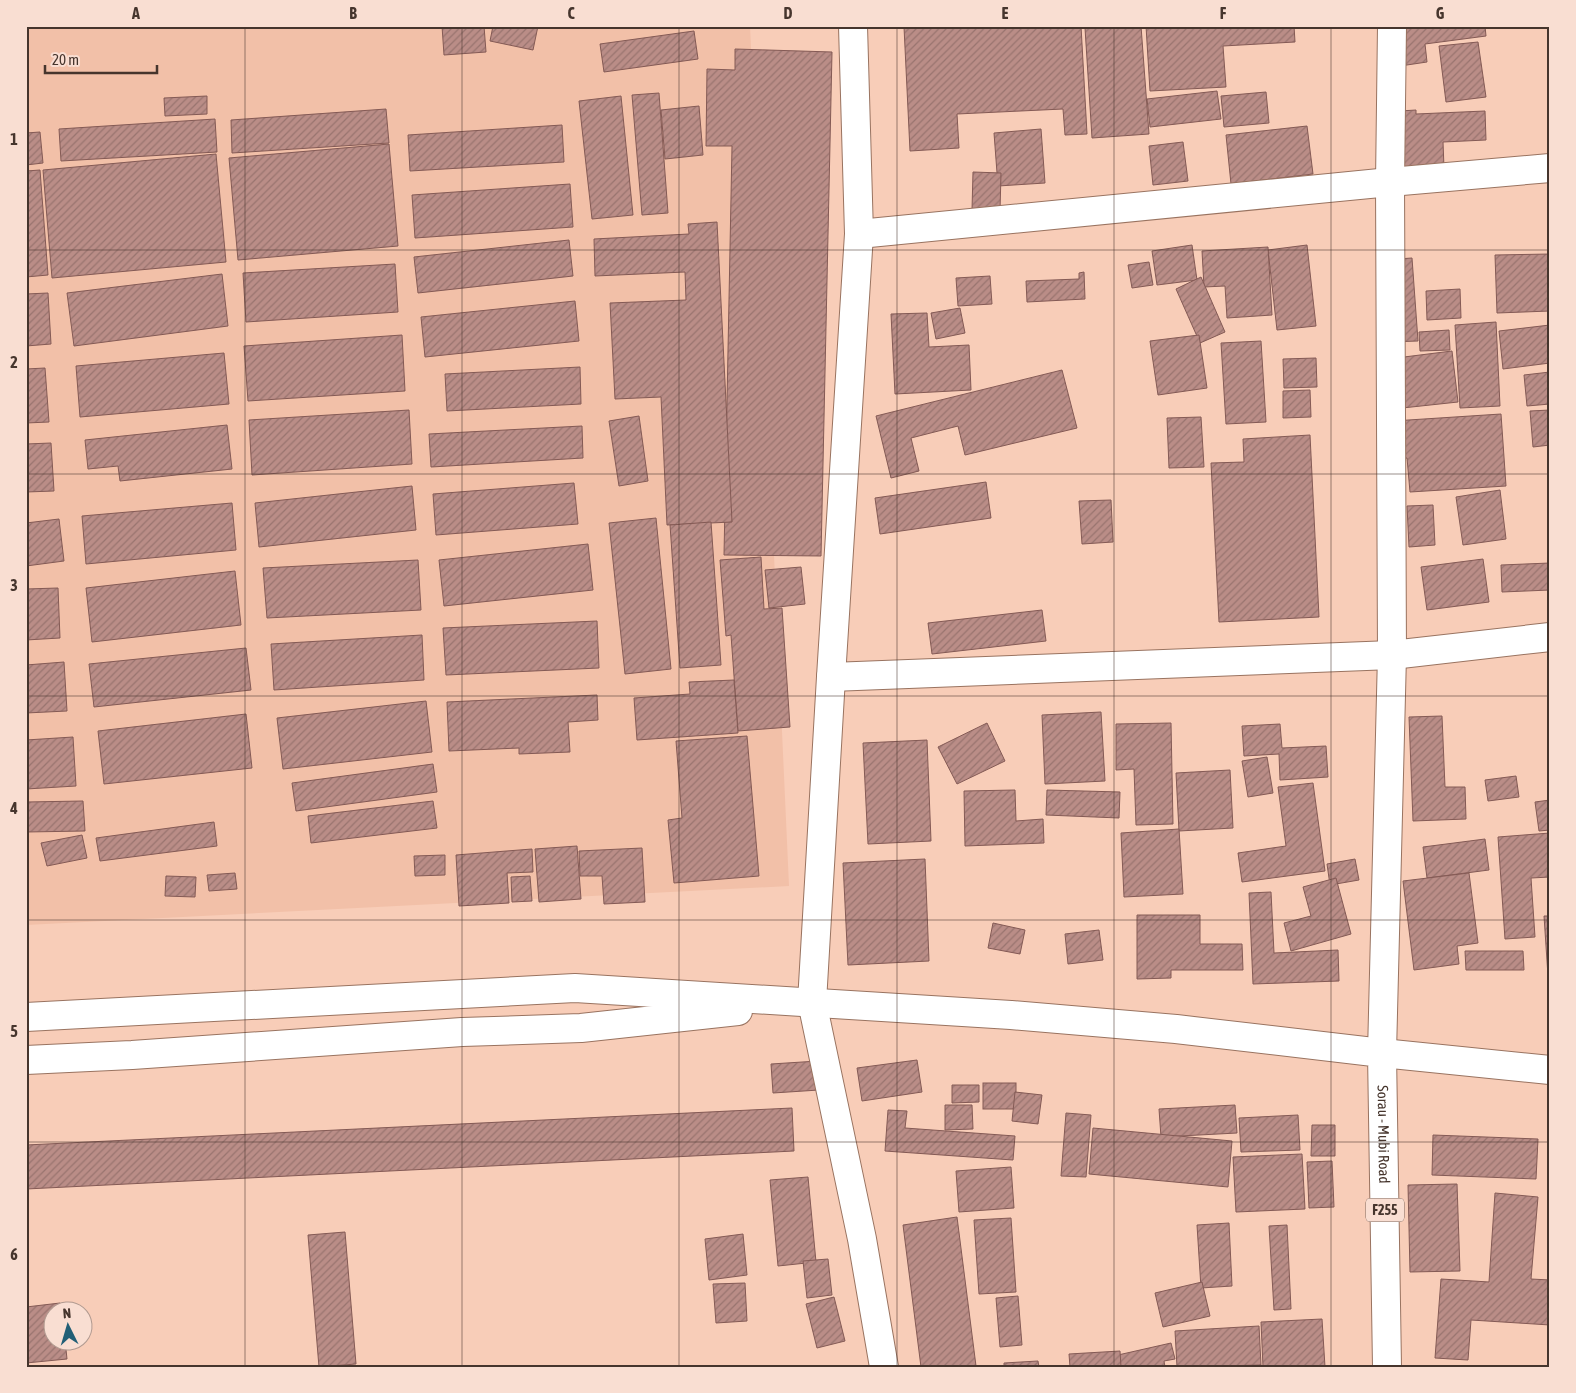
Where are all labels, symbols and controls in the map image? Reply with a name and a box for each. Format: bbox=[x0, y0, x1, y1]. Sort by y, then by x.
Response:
text: A bbox=[131, 4, 140, 22]
text: B bbox=[349, 4, 357, 22]
text: C bbox=[567, 4, 575, 22]
text: D bbox=[784, 4, 793, 22]
text: E bbox=[1002, 4, 1009, 22]
text: F bbox=[1220, 4, 1227, 22]
text: G bbox=[1436, 4, 1445, 22]
scale bar bbox=[45, 42, 158, 74]
text: 20 m bbox=[52, 51, 79, 68]
text: 1 bbox=[10, 130, 18, 148]
text: 2 bbox=[10, 353, 18, 371]
text: 3 bbox=[10, 576, 18, 594]
text: 4 bbox=[9, 799, 18, 817]
text: 5 bbox=[10, 1022, 18, 1040]
street label: Sorau - Mubi Road bbox=[1375, 1085, 1393, 1184]
road number: F255 bbox=[1366, 1198, 1404, 1222]
text: 6 bbox=[10, 1245, 18, 1263]
north arrow bbox=[42, 1300, 92, 1350]
text: N bbox=[62, 1305, 72, 1321]

